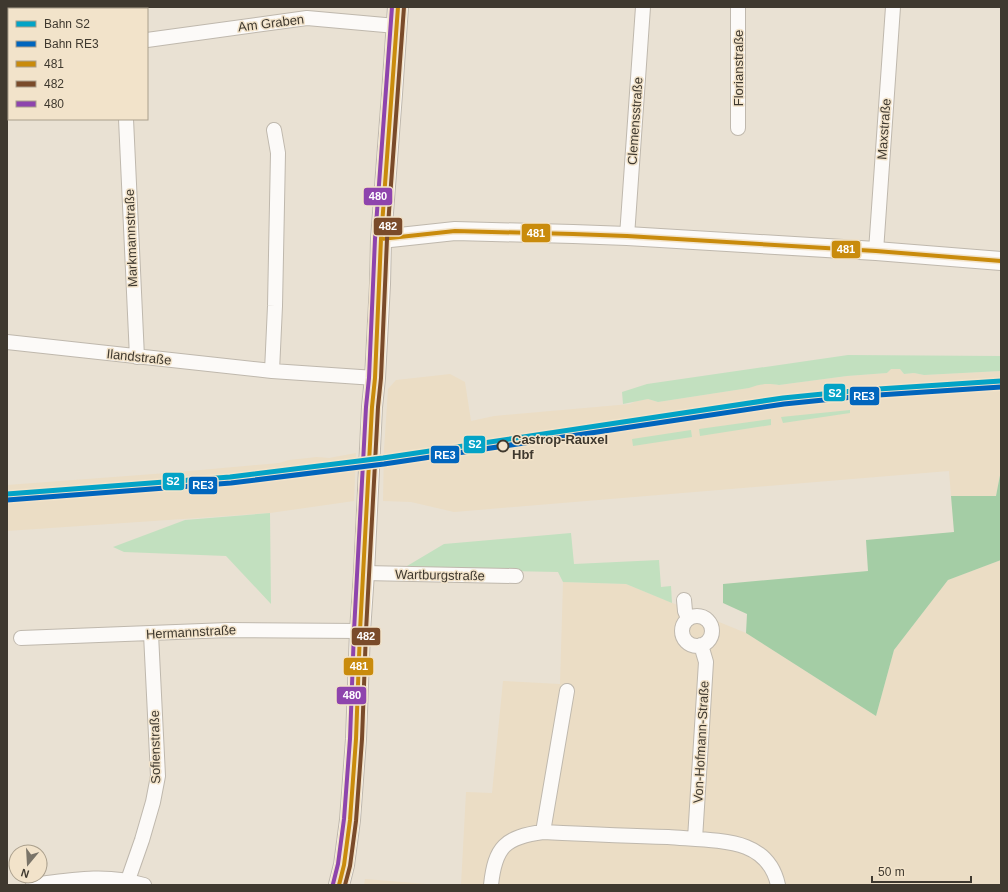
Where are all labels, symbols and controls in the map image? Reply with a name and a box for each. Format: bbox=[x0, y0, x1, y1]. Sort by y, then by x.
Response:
legend bbox=[8, 8, 148, 120]
street label: Am Graben bbox=[237, 12, 305, 34]
text: Bahn S2 bbox=[44, 17, 90, 31]
street label: Florianstraße bbox=[731, 30, 746, 106]
text: Bahn RE3 bbox=[44, 37, 99, 51]
text: 481 bbox=[44, 57, 64, 71]
text: 482 bbox=[44, 77, 64, 91]
street label: Clemensstraße bbox=[624, 77, 646, 165]
text: 480 bbox=[44, 97, 64, 111]
street label: Maxstraße bbox=[874, 98, 894, 160]
line badge: 480 bbox=[363, 187, 393, 206]
street label: Markmannstraße bbox=[122, 189, 140, 287]
text: 480 bbox=[369, 190, 387, 202]
line badge: 482 bbox=[373, 217, 403, 236]
text: 482 bbox=[379, 220, 397, 232]
line badge: 481 bbox=[521, 223, 551, 243]
text: 481 bbox=[527, 227, 545, 239]
line badge: 481 bbox=[831, 240, 861, 259]
text: 481 bbox=[837, 243, 855, 255]
street label: Ilandstraße bbox=[106, 346, 172, 368]
line badge: S2 bbox=[823, 383, 846, 402]
line badge: RE3 bbox=[849, 386, 880, 406]
text: S2 bbox=[828, 387, 842, 399]
text: RE3 bbox=[853, 390, 875, 402]
place label: Castrop-Rauxel Hbf bbox=[512, 432, 608, 462]
line badge: S2 bbox=[463, 435, 486, 454]
text: S2 bbox=[468, 438, 482, 450]
marker: Castrop-Rauxel Hbf bbox=[496, 439, 510, 453]
line badge: RE3 bbox=[430, 445, 460, 464]
text: RE3 bbox=[434, 449, 456, 461]
line badge: S2 bbox=[162, 472, 185, 491]
text: S2 bbox=[166, 475, 180, 487]
line badge: RE3 bbox=[188, 476, 218, 495]
text: RE3 bbox=[192, 479, 214, 491]
street label: Wartburgstraße bbox=[395, 567, 485, 583]
street label: Hermannstraße bbox=[146, 622, 236, 642]
line badge: 482 bbox=[351, 627, 381, 646]
text: 482 bbox=[357, 630, 375, 642]
line badge: 481 bbox=[343, 657, 374, 676]
text: 481 bbox=[350, 660, 368, 672]
street label: Von-Hofmann-Straße bbox=[690, 680, 712, 804]
line badge: 480 bbox=[336, 686, 367, 705]
text: 480 bbox=[343, 689, 361, 701]
street label: Sofienstraße bbox=[147, 710, 163, 784]
north arrow bbox=[8, 844, 48, 884]
scale bar bbox=[872, 858, 971, 884]
text: 50 m bbox=[878, 865, 905, 879]
text: N bbox=[19, 867, 31, 880]

